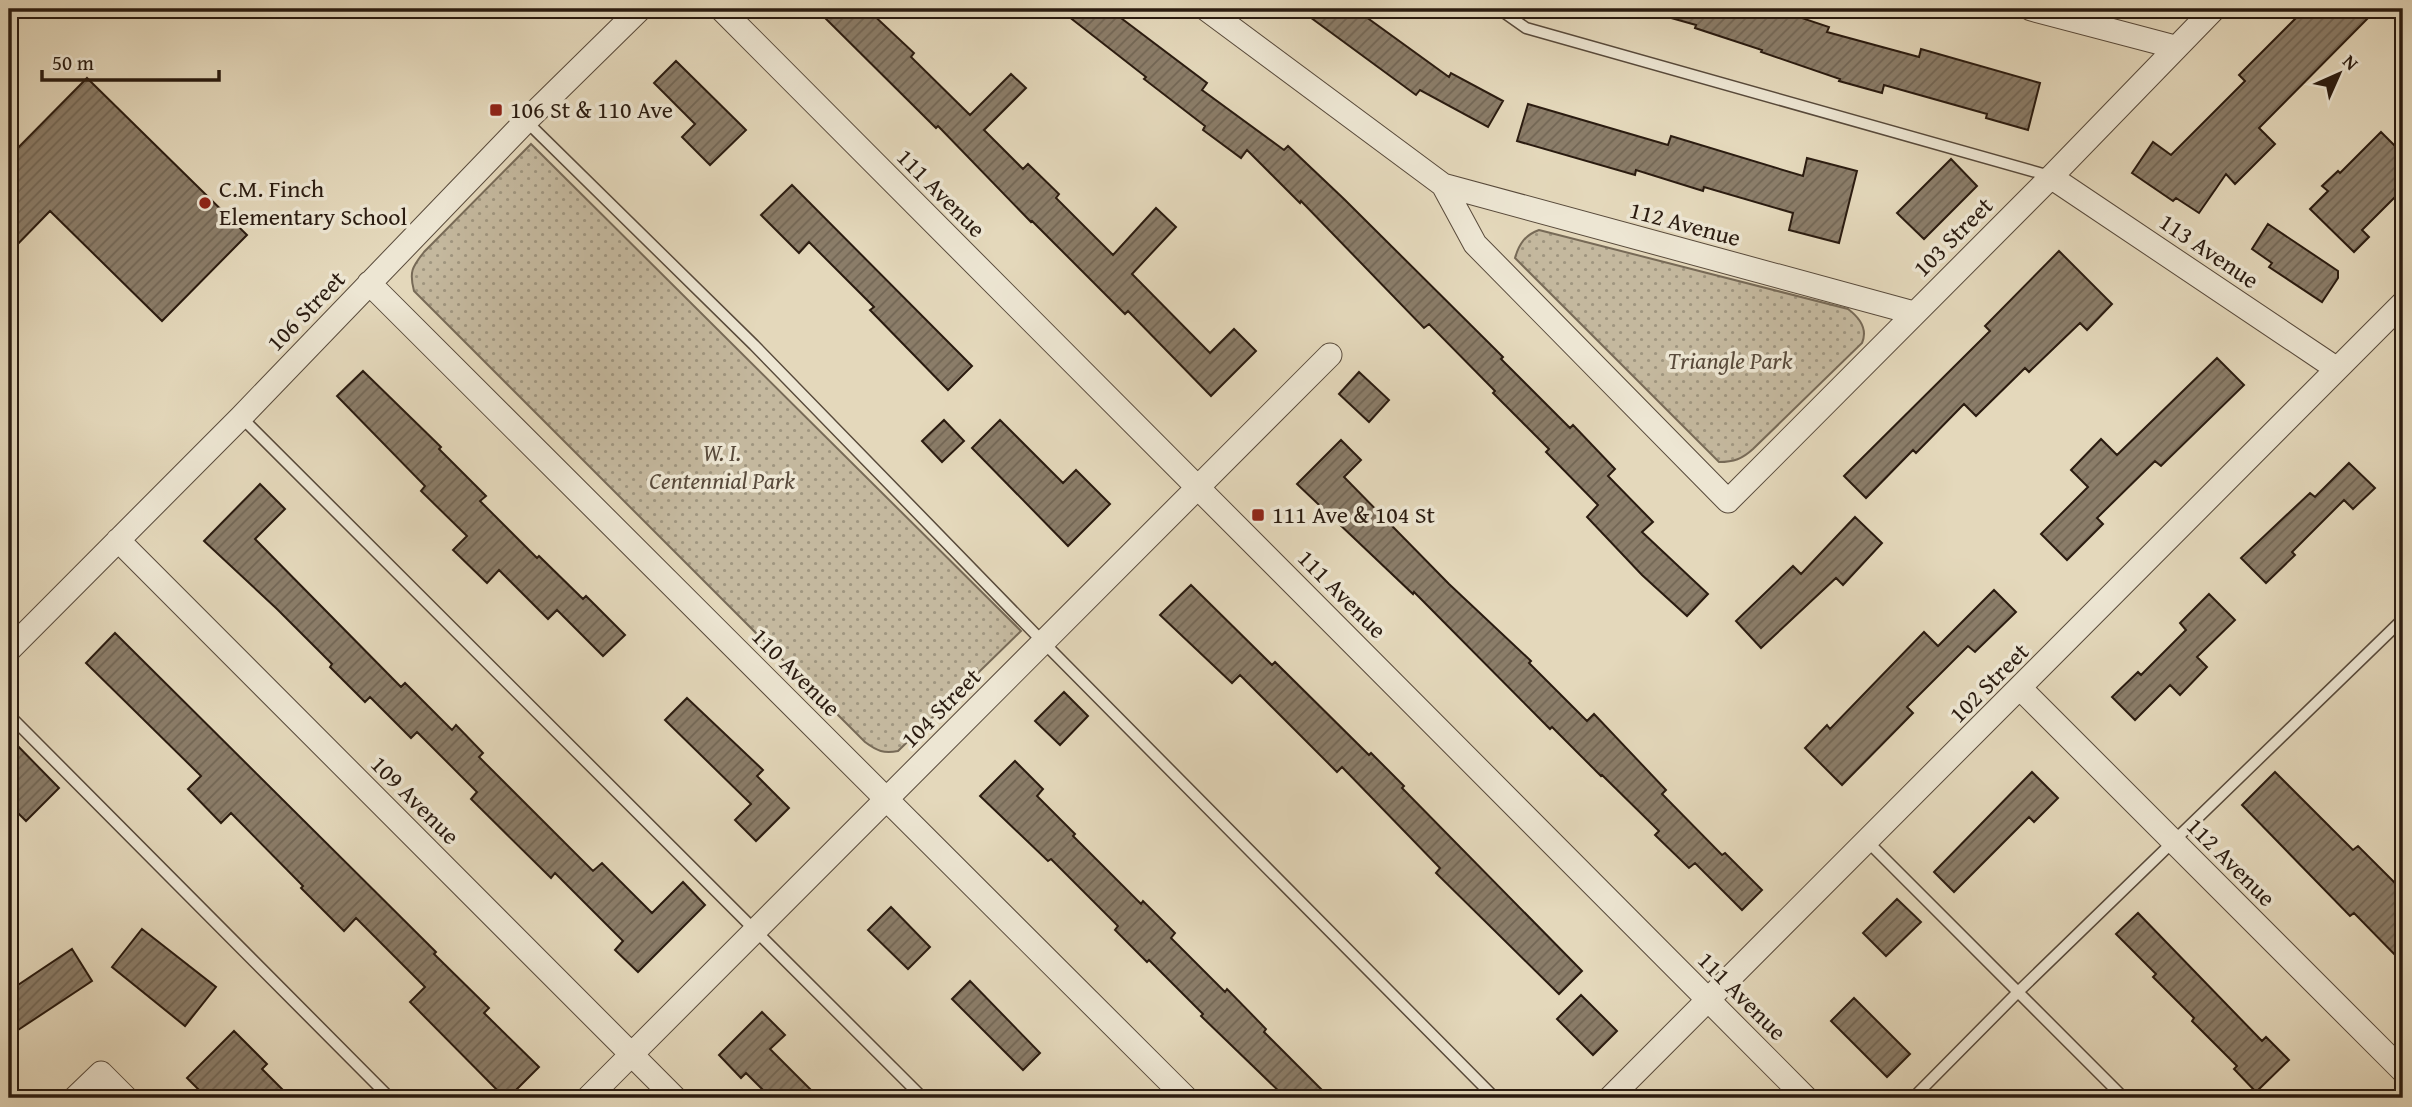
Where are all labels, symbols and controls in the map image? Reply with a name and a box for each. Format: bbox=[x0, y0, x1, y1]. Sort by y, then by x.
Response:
scale bar bbox=[42, 38, 219, 82]
north arrow bbox=[2304, 38, 2374, 108]
text: 50 m bbox=[52, 47, 94, 78]
text: N bbox=[2337, 48, 2366, 77]
place label: 106 St & 110 Ave bbox=[510, 92, 673, 127]
marker: 106 St & 110 Ave bbox=[488, 102, 504, 118]
street label: 111 Avenue bbox=[889, 140, 994, 245]
place label: C.M. Finch Elementary School bbox=[219, 171, 407, 234]
street label: 103 Street bbox=[1905, 188, 2001, 285]
street label: 112 Avenue bbox=[1626, 192, 1745, 255]
marker: C.M. Finch Elementary School bbox=[197, 195, 213, 211]
street label: 113 Avenue bbox=[2152, 204, 2266, 297]
street label: 106 Street bbox=[258, 262, 354, 359]
park label: Triangle Park bbox=[1668, 343, 1792, 378]
park label: W. I. Centennial Park bbox=[649, 435, 795, 498]
place label: 111 Ave & 104 St bbox=[1272, 497, 1435, 532]
marker: 111 Ave & 104 St bbox=[1250, 507, 1266, 523]
street label: 111 Avenue bbox=[1290, 541, 1395, 646]
street label: 110 Avenue bbox=[744, 619, 849, 724]
street label: 102 Street bbox=[1941, 634, 2037, 731]
street label: 104 Street bbox=[893, 659, 989, 756]
street label: 109 Avenue bbox=[363, 747, 468, 852]
street label: 112 Avenue bbox=[2179, 809, 2284, 914]
street label: 111 Avenue bbox=[1690, 943, 1795, 1048]

